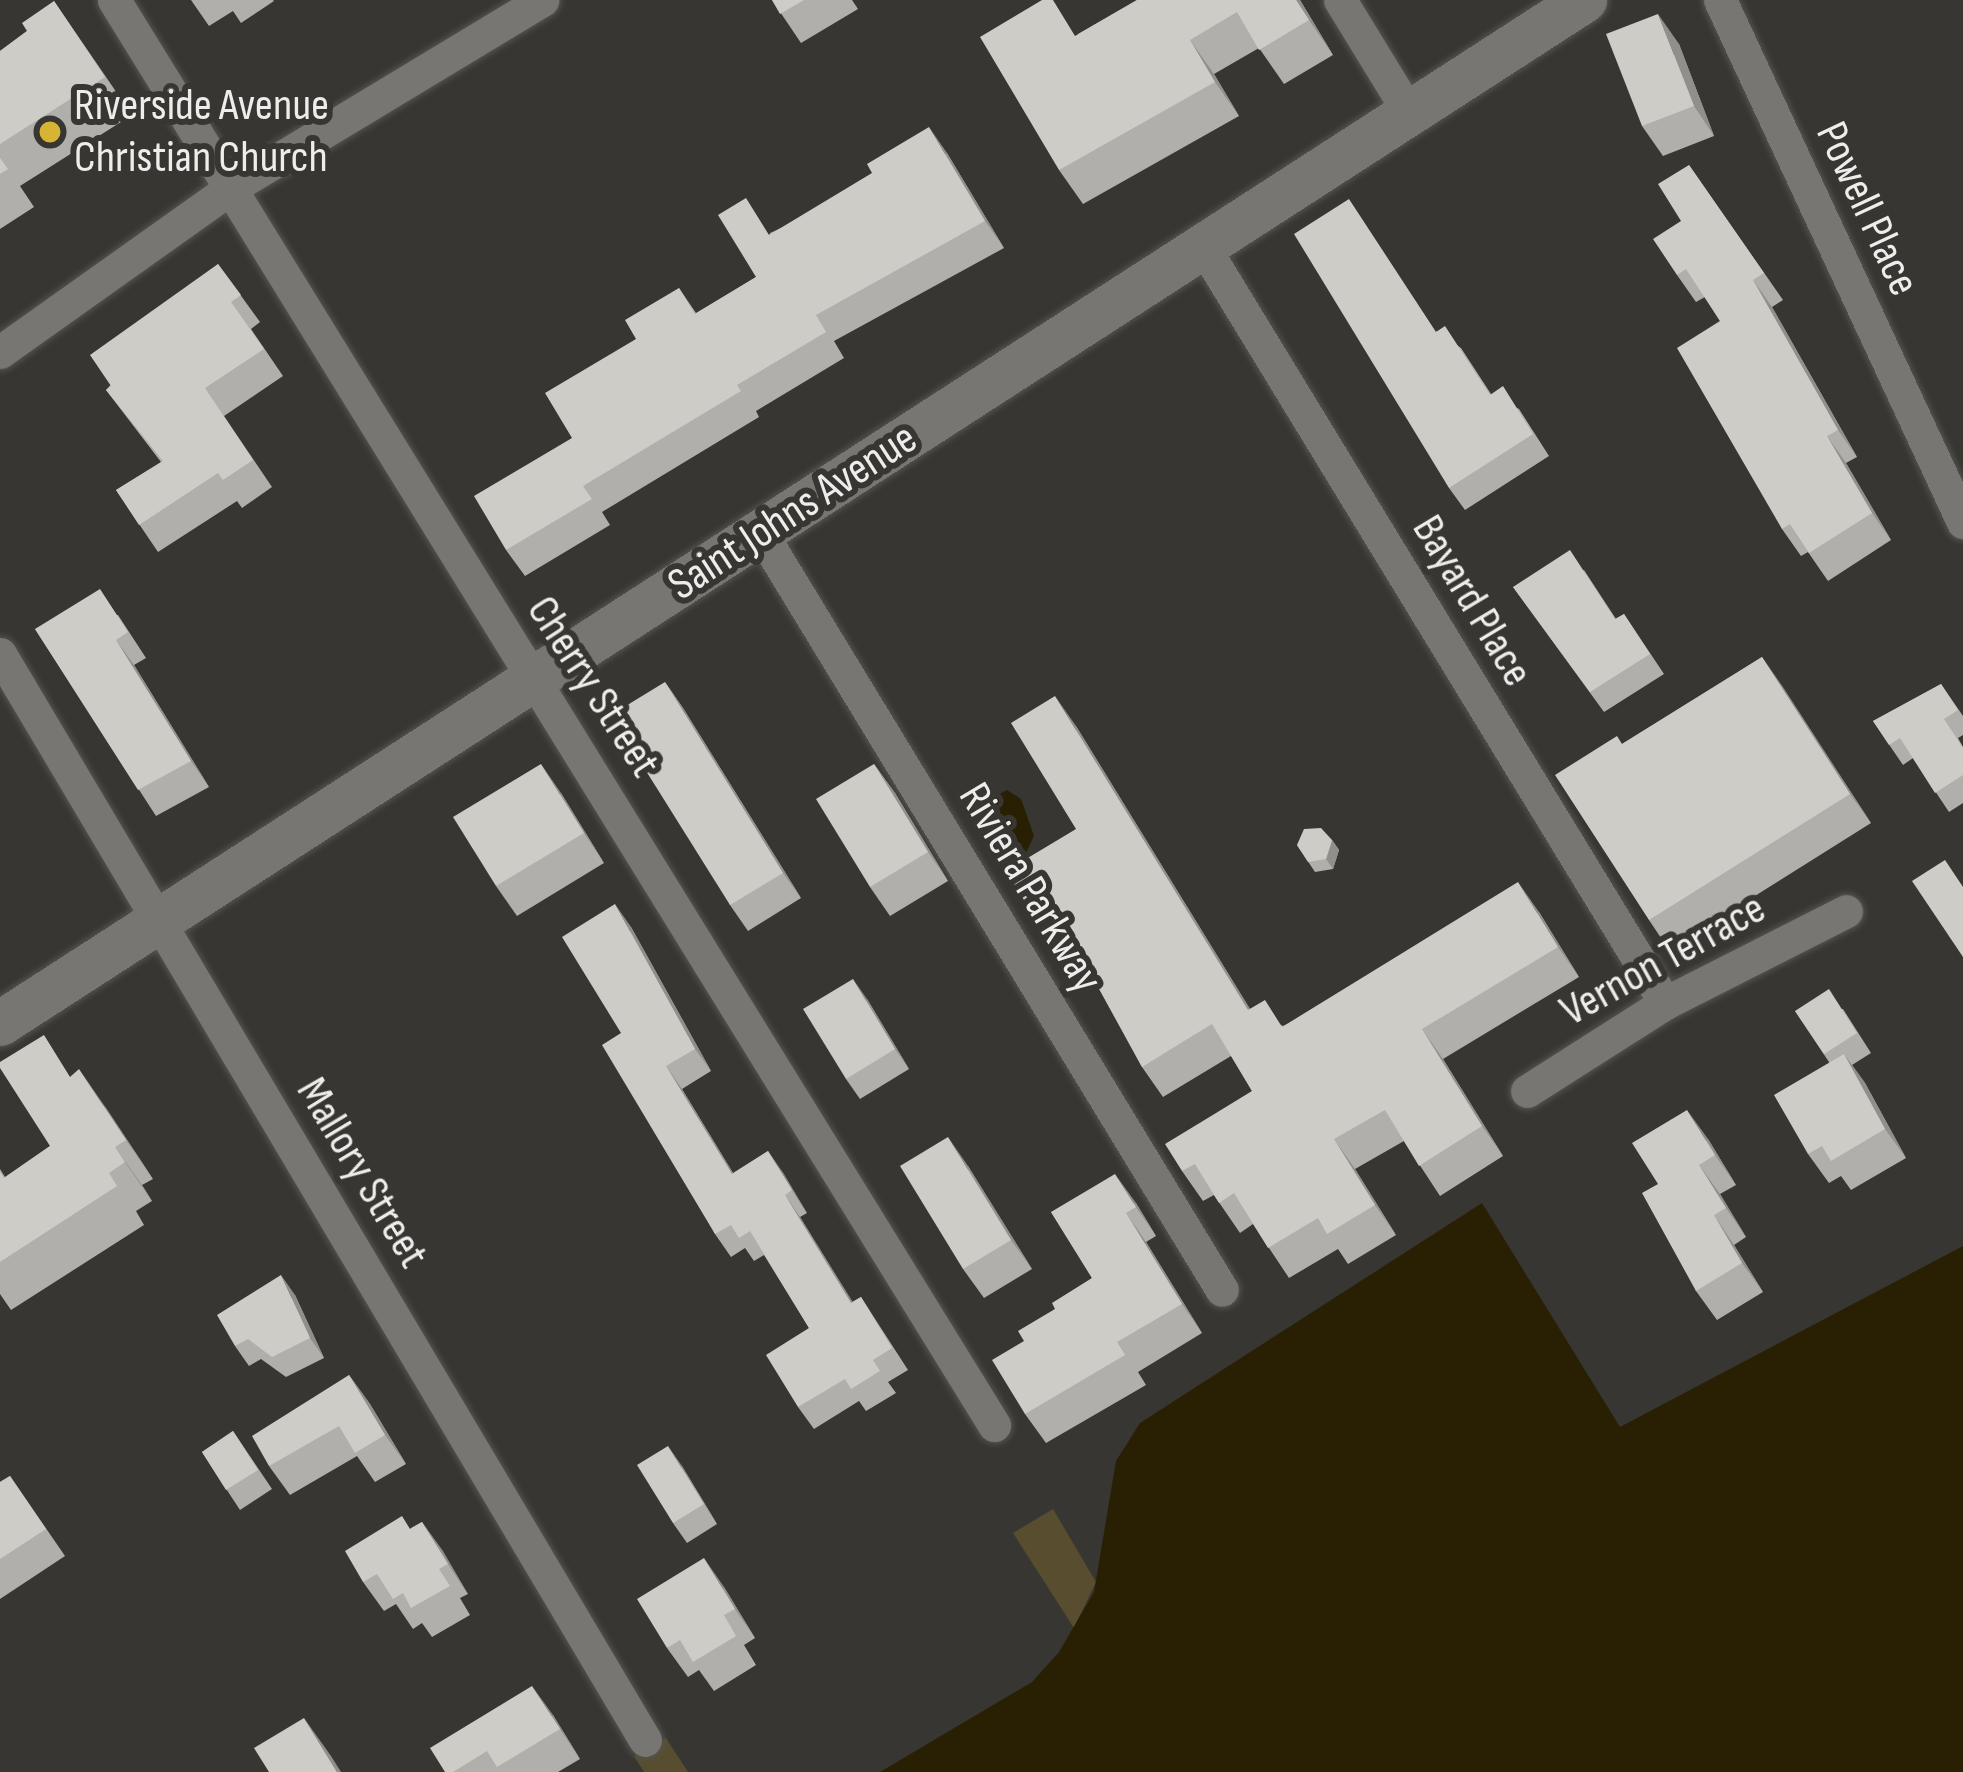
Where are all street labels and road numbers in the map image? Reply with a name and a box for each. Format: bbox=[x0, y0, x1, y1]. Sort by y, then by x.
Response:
street label: Powell Place bbox=[1803, 114, 1931, 304]
street label: Saint Johns Avenue bbox=[659, 412, 927, 612]
street label: Bayard Place bbox=[1400, 506, 1544, 696]
street label: Cherry Street bbox=[515, 586, 671, 788]
street label: Riviera Parkway bbox=[946, 774, 1114, 1002]
street label: Vernon Terrace bbox=[1551, 882, 1775, 1038]
street label: Mallory Street bbox=[284, 1068, 440, 1278]

